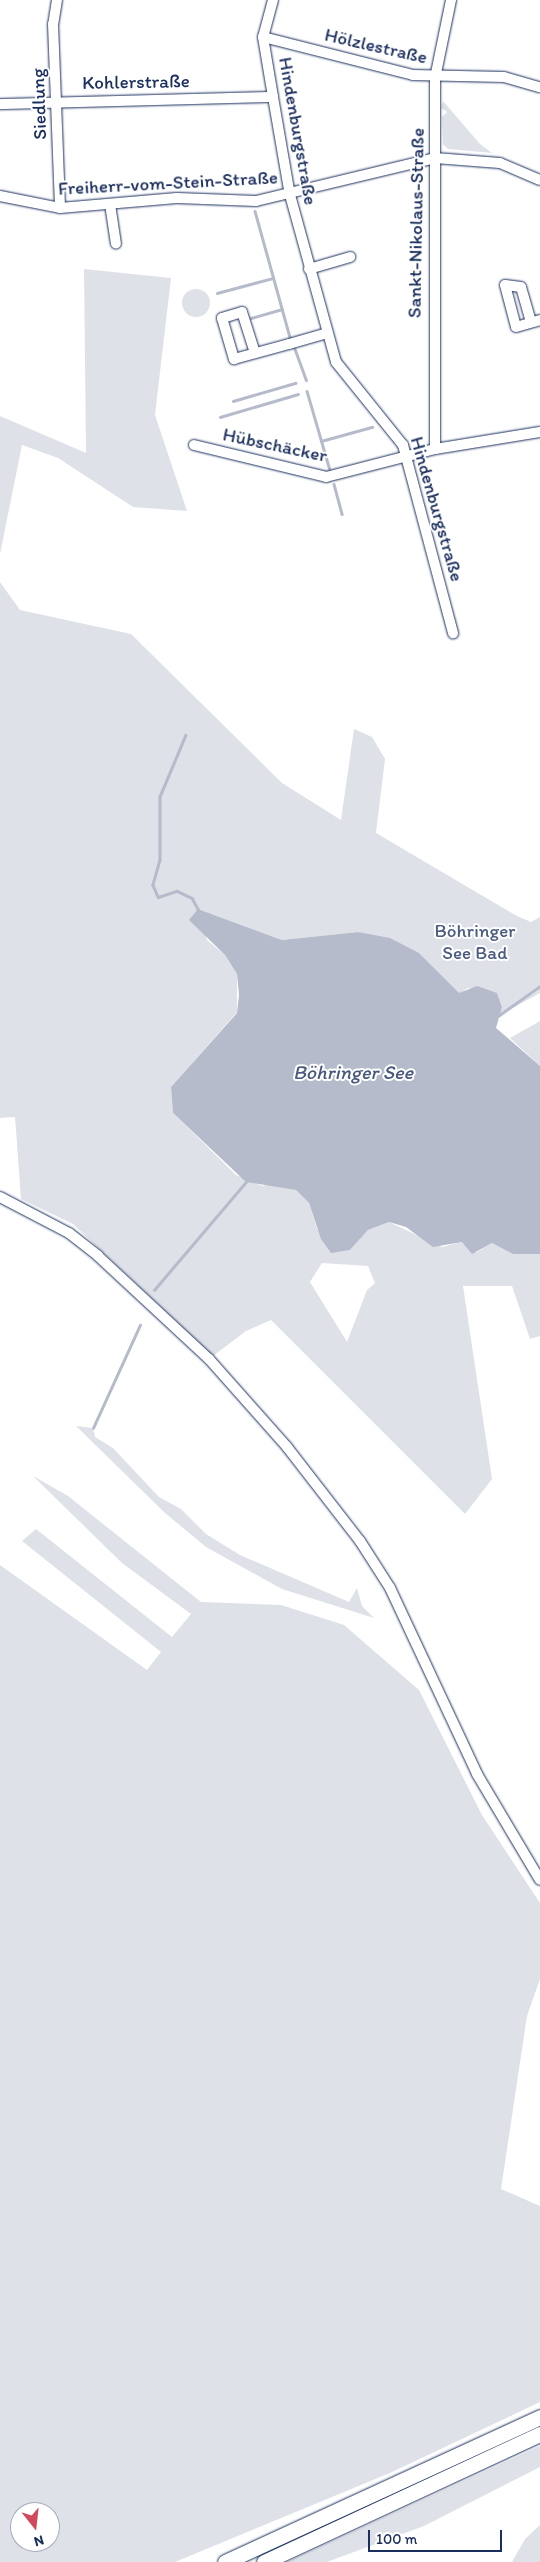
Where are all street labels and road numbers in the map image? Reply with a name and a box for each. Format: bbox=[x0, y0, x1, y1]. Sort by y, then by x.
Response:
street label: Hölzlestraße bbox=[322, 23, 430, 69]
street label: Hindenburgstraße bbox=[274, 55, 322, 207]
street label: Siedlung bbox=[26, 68, 52, 140]
street label: Kohlerstraße bbox=[82, 70, 190, 94]
street label: Sankt-Nikolaus-Straße bbox=[403, 128, 429, 318]
street label: Freiherr-vom-Stein-Straße bbox=[57, 166, 279, 200]
street label: Hübschäcker bbox=[221, 423, 329, 467]
street label: Hindenburgstraße bbox=[405, 434, 469, 584]

